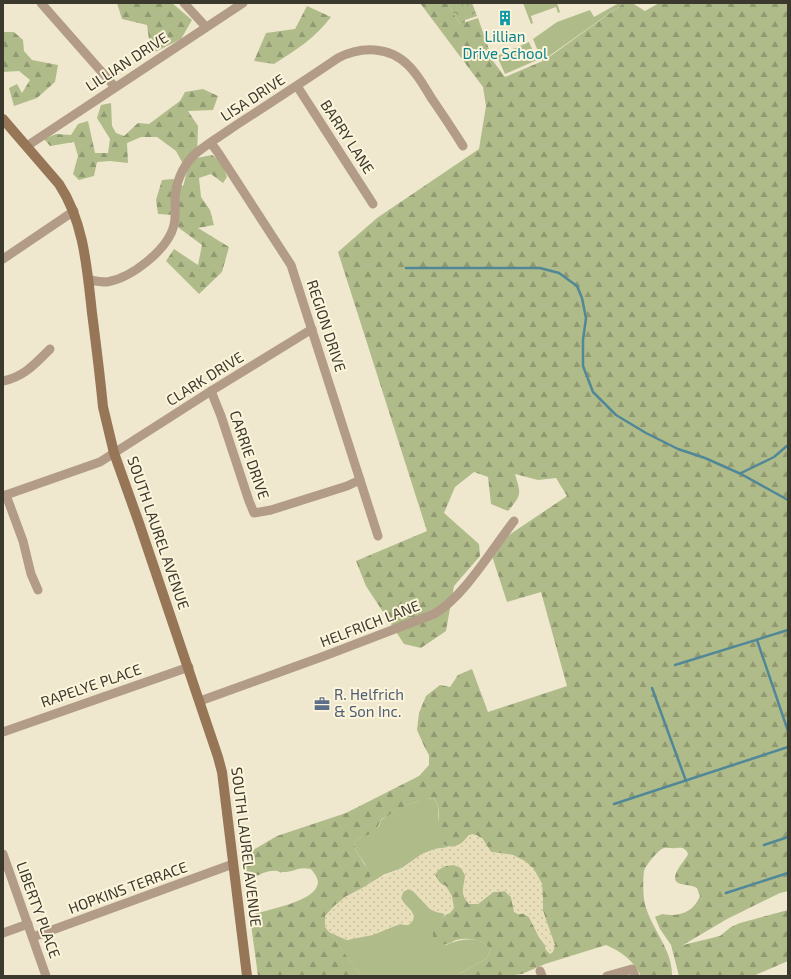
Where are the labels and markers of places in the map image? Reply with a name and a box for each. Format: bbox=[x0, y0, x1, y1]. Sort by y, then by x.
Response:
building icon: Lillian Drive School bbox=[496, 9, 514, 27]
place label: Lillian Drive School bbox=[463, 27, 548, 62]
place label: R. Helfrich & Son Inc. bbox=[334, 685, 404, 720]
office icon: R. Helfrich & Son Inc. bbox=[313, 695, 331, 713]

